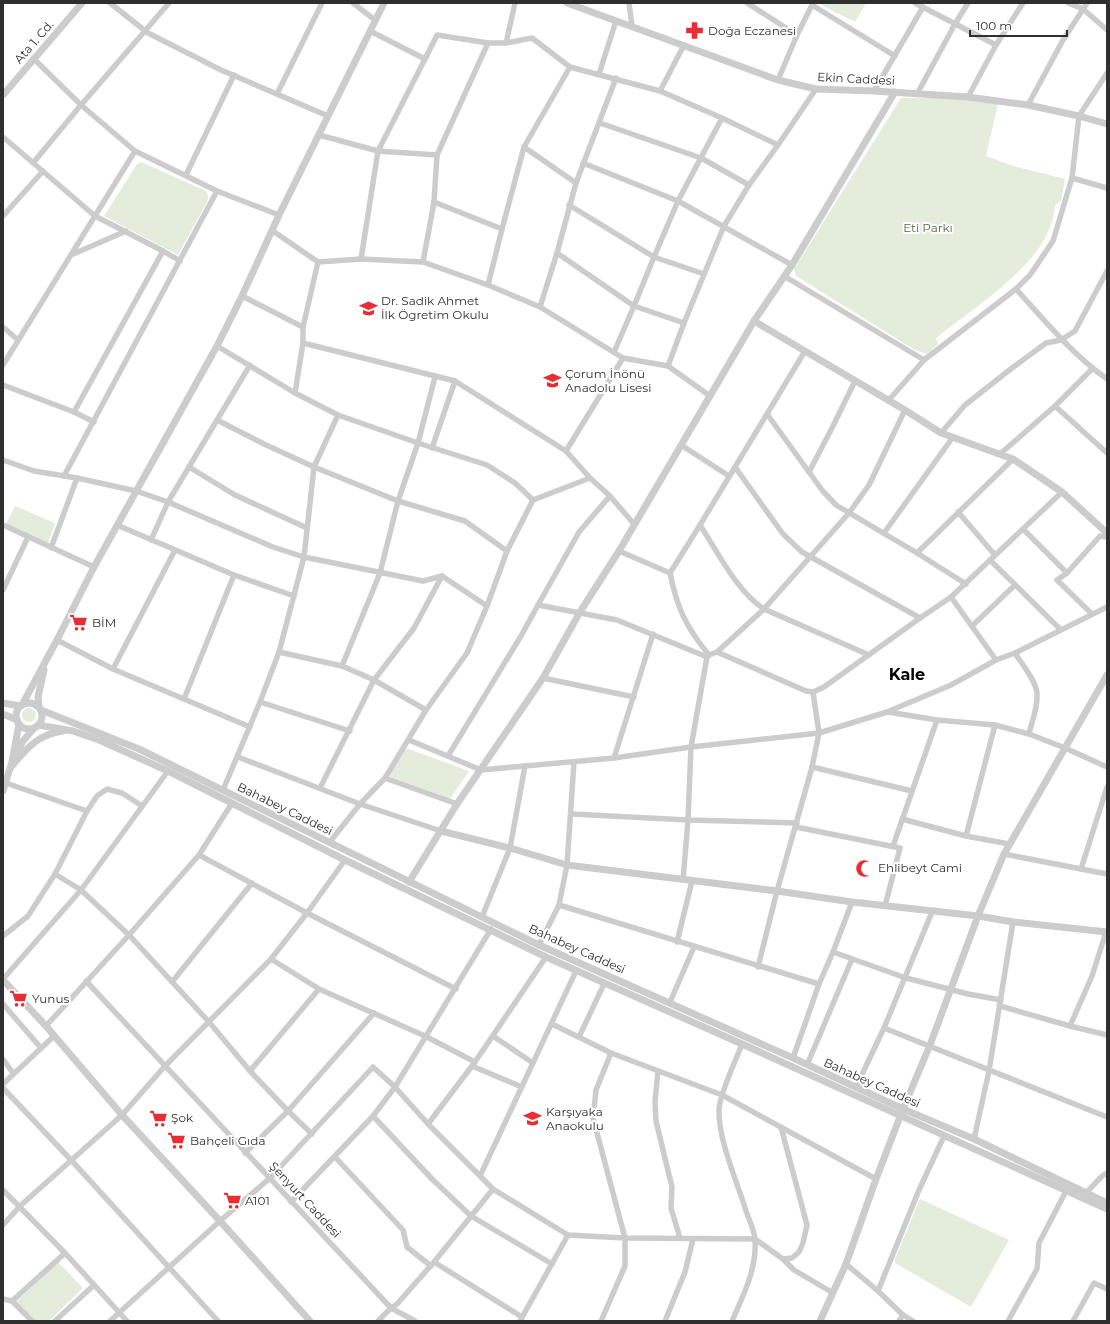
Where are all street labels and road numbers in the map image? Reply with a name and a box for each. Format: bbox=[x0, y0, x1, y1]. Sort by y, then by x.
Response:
street label: Ata 1. Cd. bbox=[11, 17, 56, 66]
street label: Ekin Caddesi bbox=[817, 69, 895, 88]
street label: Bahabey Caddesi bbox=[235, 779, 335, 838]
street label: Bahabey Caddesi bbox=[526, 920, 628, 977]
street label: Bahabey Caddesi bbox=[821, 1054, 923, 1111]
street label: Şenyurt Caddesi bbox=[266, 1159, 344, 1241]

